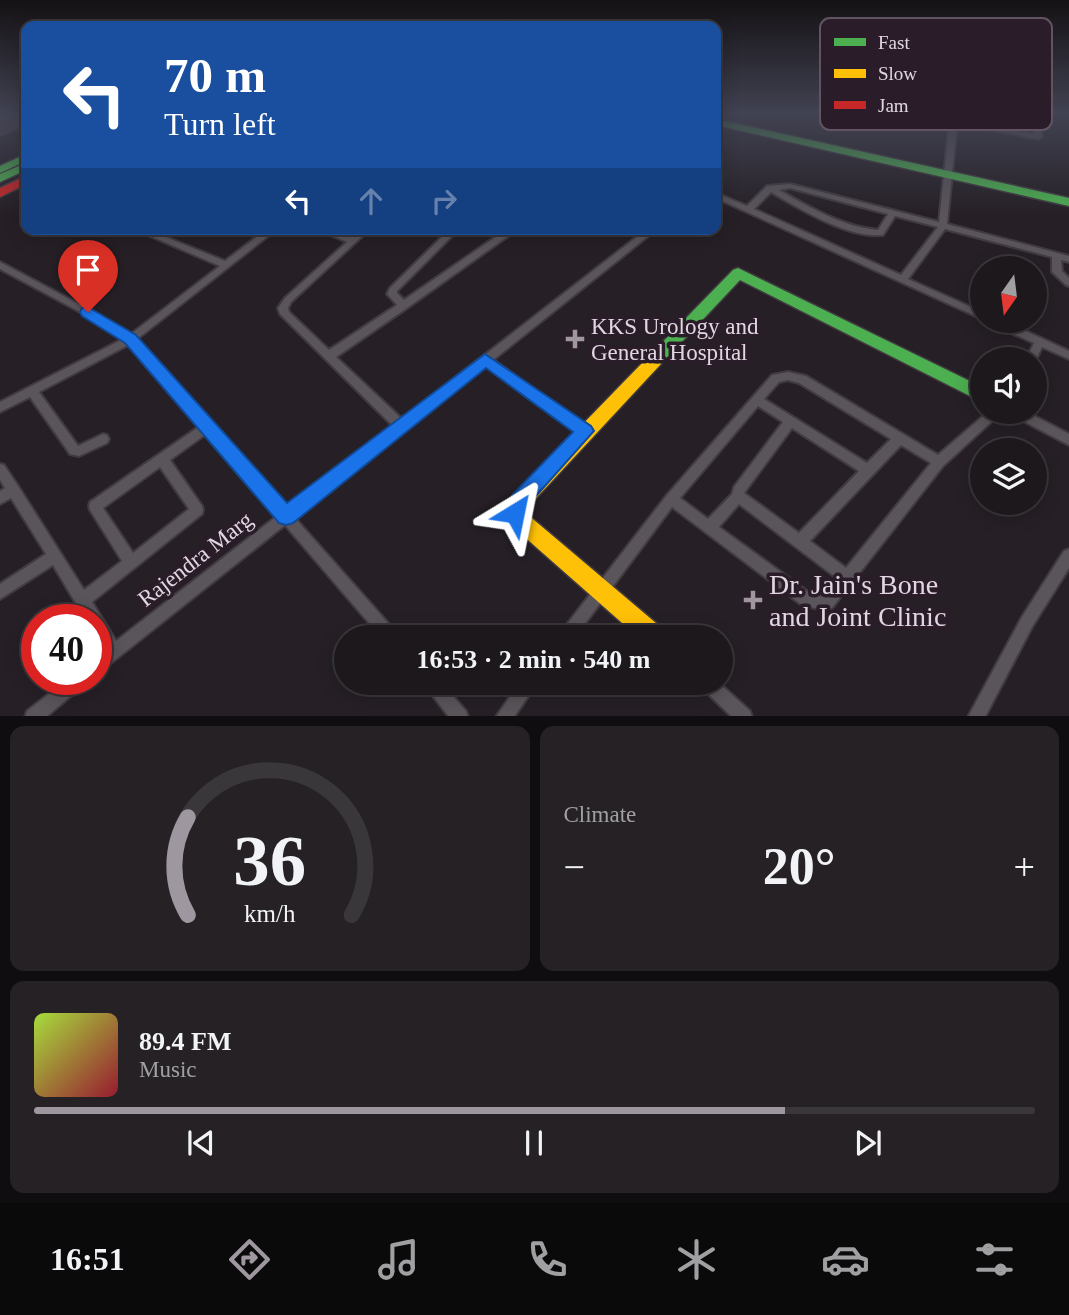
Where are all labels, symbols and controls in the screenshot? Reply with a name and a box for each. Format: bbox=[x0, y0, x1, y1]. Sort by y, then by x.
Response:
legend bbox=[820, 18, 1052, 130]
text: Fast bbox=[878, 32, 910, 53]
text: 70 m bbox=[164, 48, 266, 103]
icon: left bbox=[49, 49, 140, 140]
text: Slow bbox=[878, 63, 917, 84]
text: Jam bbox=[878, 95, 909, 116]
text: Turn left bbox=[164, 106, 276, 142]
icon: left bbox=[279, 182, 317, 220]
icon: ahead bbox=[352, 182, 390, 220]
icon: right bbox=[425, 182, 463, 220]
pin bbox=[58, 240, 118, 312]
icon: arrive bbox=[69, 251, 107, 289]
north arrow bbox=[970, 256, 1046, 332]
map controls bbox=[970, 256, 1047, 515]
place label: KKS Urology and General Hospital bbox=[591, 314, 759, 365]
marker: KKS Urology and General Hospital bbox=[565, 329, 585, 349]
button: sound bbox=[970, 347, 1047, 424]
button: layers bbox=[970, 438, 1047, 515]
position arrow bbox=[478, 476, 552, 550]
street label: Rajendra Marg bbox=[133, 507, 258, 612]
place label: Dr. Jain's Bone and Joint Clinic bbox=[769, 569, 946, 632]
marker: Dr. Jain's Bone and Joint Clinic bbox=[743, 590, 763, 610]
speed limit sign: 40 bbox=[21, 604, 112, 695]
text: 16:53 · 2 min · 540 m bbox=[417, 645, 651, 674]
text: Climate bbox=[564, 802, 636, 827]
text: 36 bbox=[233, 820, 306, 901]
text: 20° bbox=[763, 838, 836, 895]
text: − bbox=[564, 846, 585, 888]
text: + bbox=[1014, 846, 1035, 888]
text: km/h bbox=[244, 899, 296, 926]
text: 89.4 FM bbox=[139, 1027, 231, 1056]
text: Music bbox=[139, 1057, 197, 1082]
icon: previous bbox=[182, 1124, 220, 1162]
icon: pause bbox=[515, 1124, 553, 1162]
icon: next bbox=[849, 1124, 887, 1162]
icon: directions bbox=[225, 1235, 274, 1284]
icon: music bbox=[374, 1235, 423, 1284]
icon: phone bbox=[523, 1235, 572, 1284]
icon: climate bbox=[672, 1235, 721, 1284]
icon: car bbox=[821, 1235, 870, 1284]
icon: filters bbox=[970, 1235, 1019, 1284]
text: 16:51 bbox=[50, 1241, 125, 1277]

